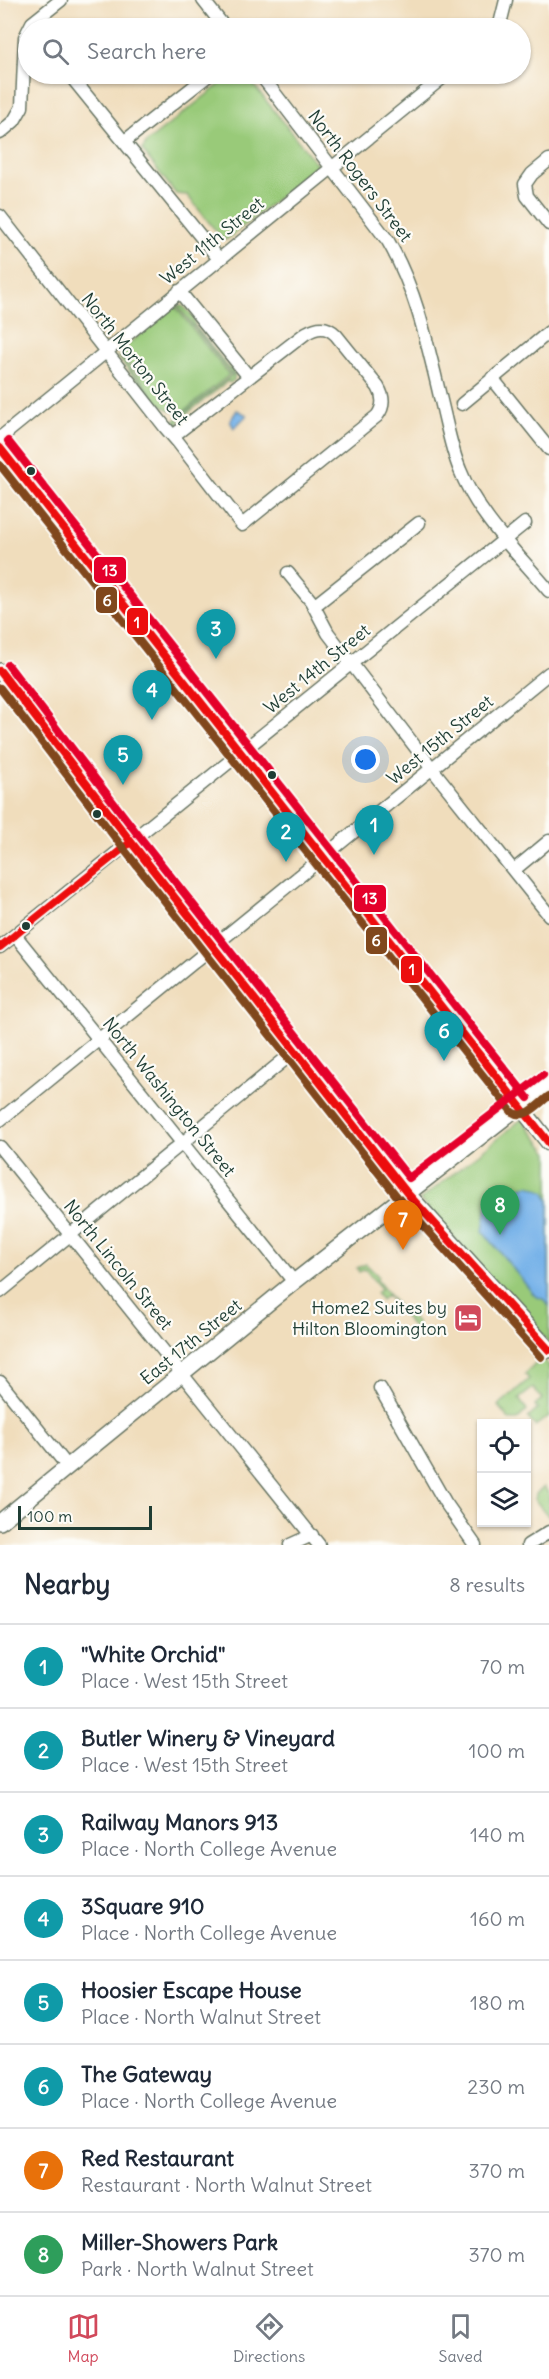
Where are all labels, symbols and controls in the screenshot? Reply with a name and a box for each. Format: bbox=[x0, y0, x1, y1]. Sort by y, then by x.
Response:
search box bbox=[18, 18, 531, 84]
icon: search bbox=[39, 35, 72, 68]
text: Search here bbox=[87, 37, 206, 65]
street label: North Rogers Street bbox=[303, 105, 418, 246]
street label: West 11th Street bbox=[155, 192, 268, 290]
street label: North Morton Street bbox=[77, 288, 194, 429]
unlabelled marker bbox=[25, 465, 37, 477]
line badge: 13 bbox=[93, 556, 127, 584]
text: 13 bbox=[102, 560, 118, 580]
line badge: 6 bbox=[95, 586, 118, 614]
text: 6 bbox=[102, 590, 112, 610]
line badge: 1 bbox=[126, 607, 149, 636]
pin: 3 bbox=[196, 610, 236, 659]
text: 1 bbox=[134, 612, 140, 632]
street label: West 14th Street bbox=[259, 619, 375, 719]
pin: 4 bbox=[132, 670, 172, 720]
street label: West 15th Street bbox=[382, 690, 498, 790]
pin: 5 bbox=[104, 736, 142, 785]
your location bbox=[351, 745, 380, 774]
unlabelled marker bbox=[266, 769, 278, 781]
pin: 1 bbox=[354, 806, 394, 855]
unlabelled marker bbox=[91, 808, 103, 820]
pin: 2 bbox=[266, 812, 306, 862]
line badge: 13 bbox=[353, 884, 387, 913]
text: 13 bbox=[362, 888, 378, 908]
unlabelled marker bbox=[20, 920, 32, 932]
line badge: 6 bbox=[365, 926, 388, 955]
text: 6 bbox=[371, 930, 381, 950]
line badge: 1 bbox=[400, 955, 423, 984]
text: 1 bbox=[409, 959, 415, 979]
street label: North Washington Street bbox=[98, 1012, 241, 1181]
pin: 6 bbox=[424, 1012, 464, 1061]
pin: 8 bbox=[480, 1186, 520, 1235]
street label: North Lincoln Street bbox=[59, 1195, 178, 1334]
pin: 7 bbox=[384, 1200, 422, 1250]
street label: East 17th Street bbox=[135, 1294, 246, 1390]
place label: Home2 Suites by Hilton Bloomington bbox=[292, 1296, 447, 1340]
hotel icon: Home2 Suites by Hilton Bloomington bbox=[452, 1302, 484, 1334]
map controls bbox=[477, 1419, 531, 1527]
button: locate bbox=[477, 1419, 531, 1473]
button: layers bbox=[477, 1473, 531, 1527]
scale bar bbox=[18, 1503, 152, 1530]
text: 100 m bbox=[27, 1506, 72, 1526]
text: Nearby bbox=[24, 1568, 110, 1601]
text: 8 results bbox=[449, 1572, 525, 1597]
text: "White Orchid" bbox=[81, 1640, 226, 1668]
text: 1 bbox=[40, 1654, 47, 1679]
text: 70 m bbox=[480, 1654, 525, 1679]
text: Place · West 15th Street bbox=[81, 1668, 288, 1693]
text: Butler Winery & Vineyard bbox=[81, 1724, 335, 1752]
text: 2 bbox=[38, 1738, 49, 1763]
text: 100 m bbox=[468, 1738, 525, 1763]
text: Place · West 15th Street bbox=[81, 1752, 288, 1777]
text: Railway Manors 913 bbox=[81, 1808, 278, 1836]
text: 3 bbox=[38, 1822, 49, 1847]
text: 140 m bbox=[470, 1822, 525, 1847]
text: Place · North College Avenue bbox=[81, 1836, 337, 1861]
text: 3Square 910 bbox=[81, 1892, 205, 1920]
text: 4 bbox=[38, 1906, 49, 1931]
text: 160 m bbox=[470, 1906, 525, 1931]
text: Place · North College Avenue bbox=[81, 1920, 337, 1945]
text: Hoosier Escape House bbox=[81, 1976, 302, 2004]
text: 5 bbox=[38, 1990, 49, 2015]
text: 180 m bbox=[470, 1990, 525, 2015]
text: Place · North Walnut Street bbox=[81, 2004, 321, 2029]
text: The Gateway bbox=[81, 2060, 212, 2088]
text: 6 bbox=[38, 2074, 49, 2099]
text: 230 m bbox=[467, 2074, 525, 2099]
text: Place · North College Avenue bbox=[81, 2088, 337, 2113]
text: Red Restaurant bbox=[81, 2144, 234, 2172]
text: 7 bbox=[39, 2158, 48, 2183]
text: 370 m bbox=[468, 2158, 525, 2183]
text: Restaurant · North Walnut Street bbox=[81, 2172, 372, 2197]
text: Miller-Showers Park bbox=[81, 2228, 278, 2256]
text: 8 bbox=[38, 2242, 49, 2267]
text: 370 m bbox=[468, 2242, 525, 2267]
text: Park · North Walnut Street bbox=[81, 2256, 314, 2281]
tab: Map bbox=[67, 2310, 100, 2366]
tab: Directions bbox=[233, 2310, 305, 2366]
tab: Saved bbox=[439, 2310, 482, 2366]

